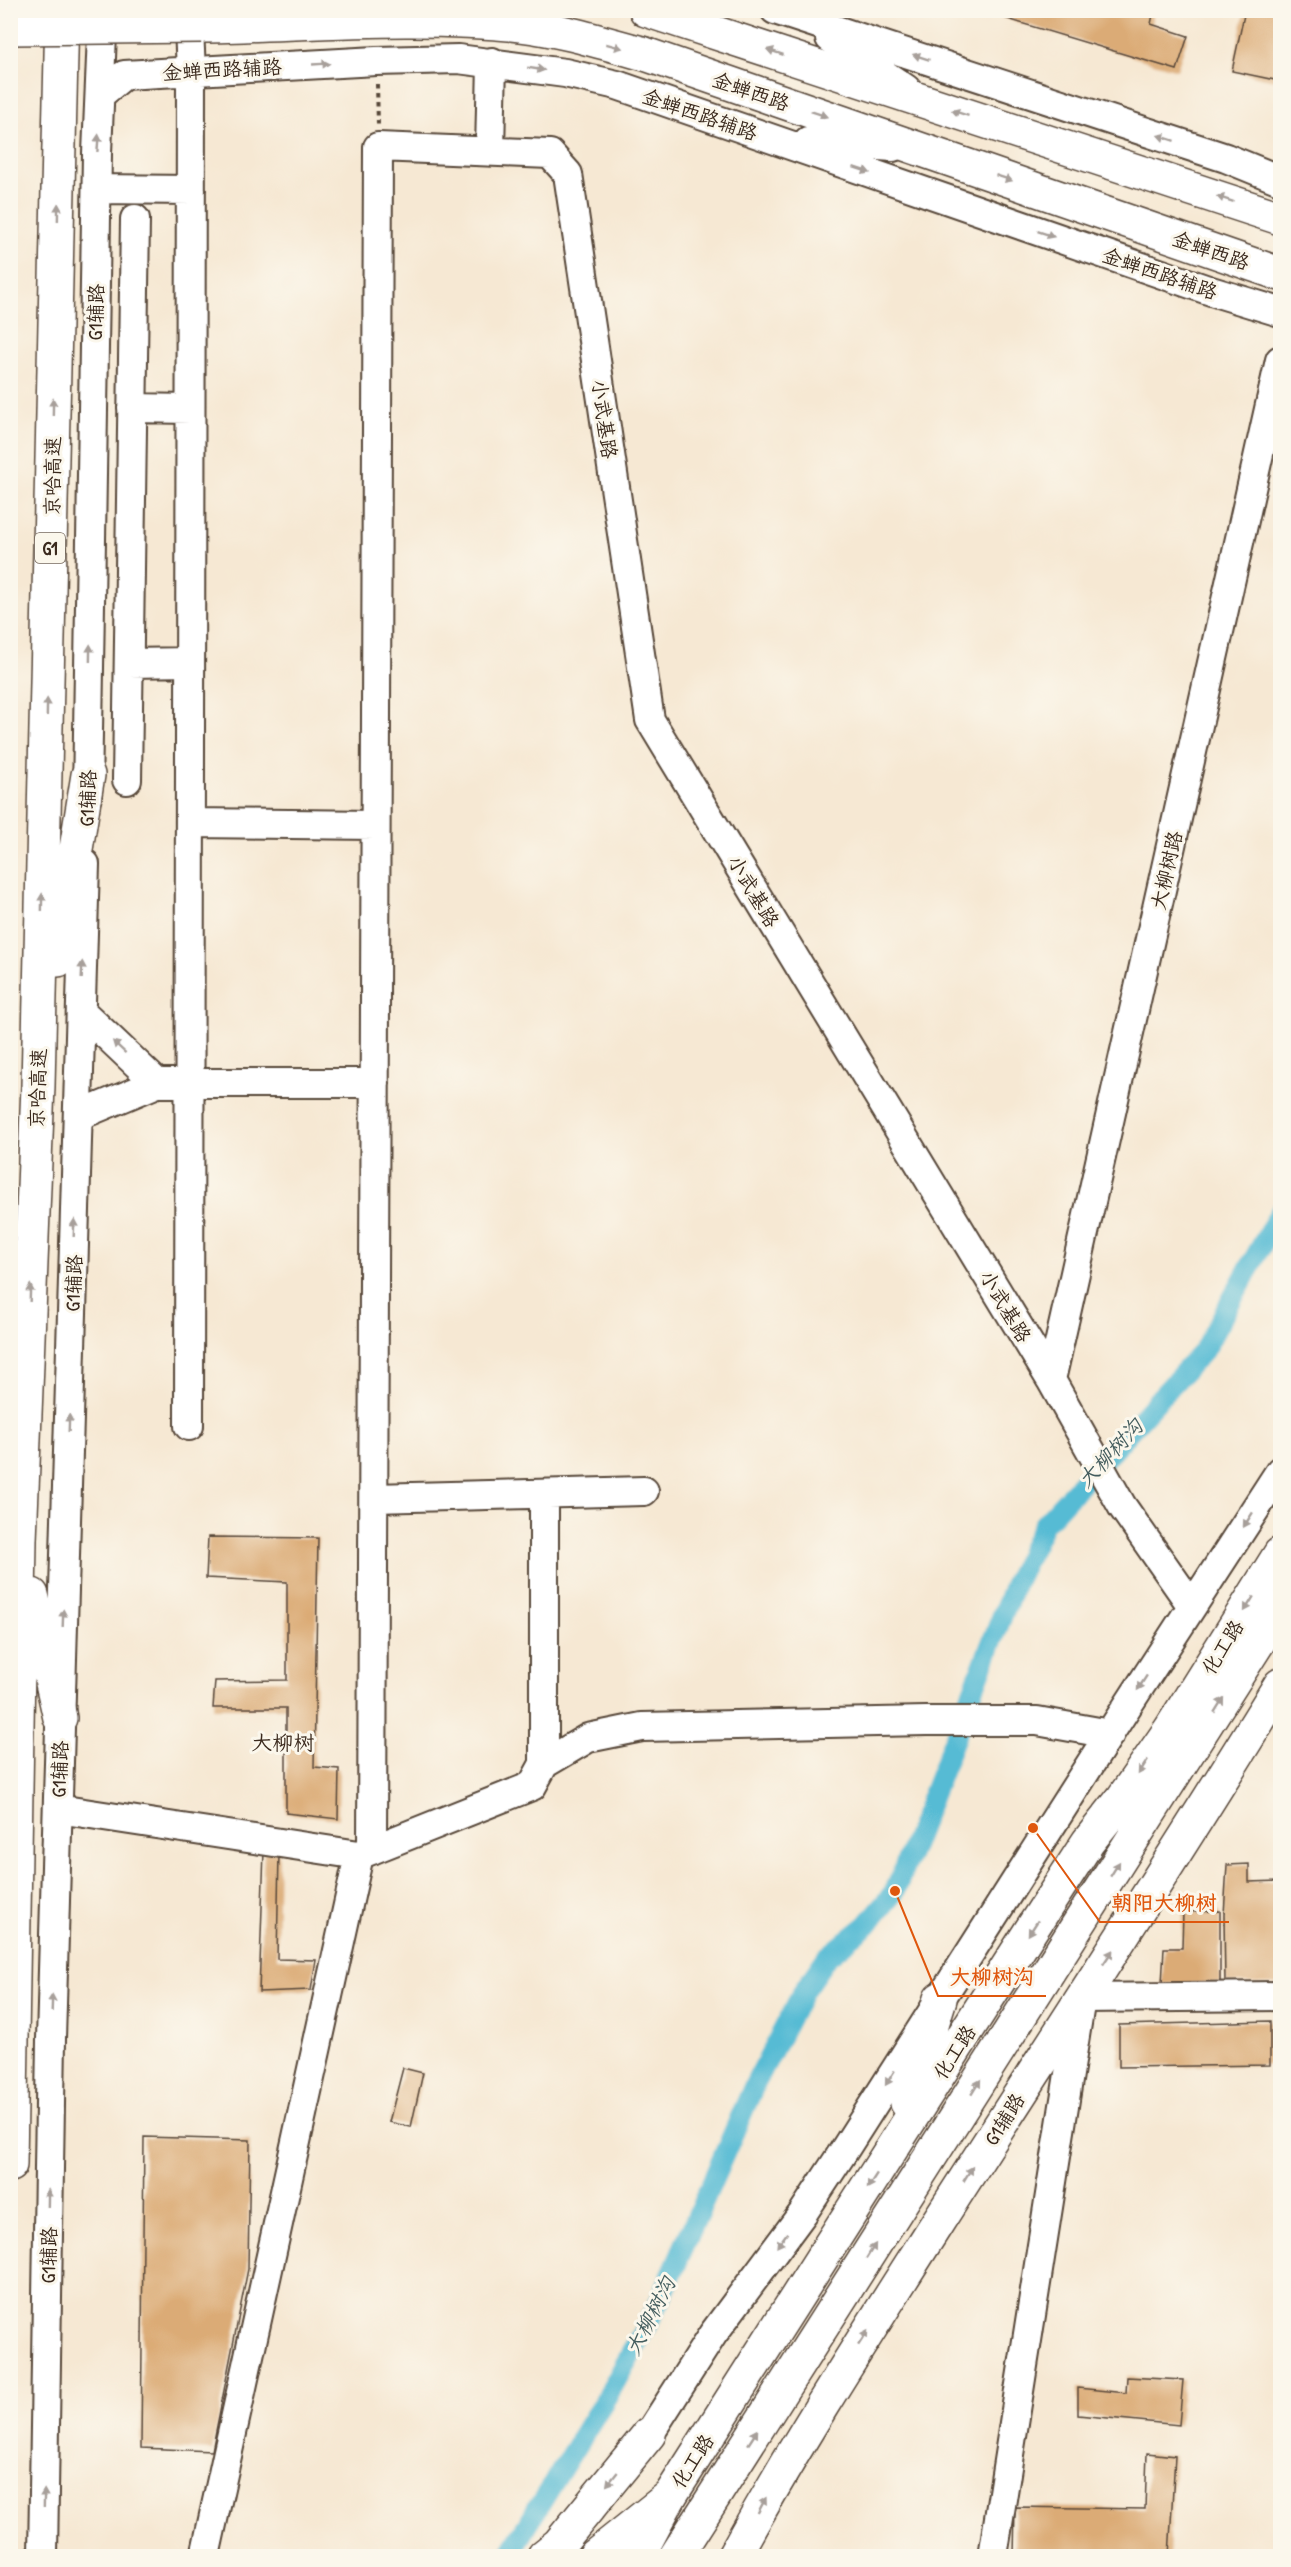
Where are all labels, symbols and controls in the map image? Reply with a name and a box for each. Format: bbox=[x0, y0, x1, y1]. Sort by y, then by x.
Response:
one-way arrow bbox=[606, 42, 624, 51]
one-way arrow bbox=[766, 47, 784, 56]
street label: 金蝉西路辅路 bbox=[161, 52, 284, 86]
one-way arrow bbox=[912, 52, 930, 61]
one-way arrow bbox=[311, 59, 330, 68]
one-way arrow bbox=[527, 65, 546, 74]
street label: 金蝉西路 bbox=[709, 65, 794, 117]
street label: 金蝉西路辅路 bbox=[639, 82, 762, 147]
one-way arrow bbox=[951, 107, 969, 117]
one-way arrow bbox=[810, 110, 828, 120]
one-way arrow bbox=[1157, 133, 1175, 142]
one-way arrow bbox=[93, 134, 103, 153]
one-way arrow bbox=[853, 165, 871, 175]
one-way arrow bbox=[995, 174, 1013, 184]
one-way arrow bbox=[1216, 194, 1234, 203]
one-way arrow bbox=[53, 202, 63, 221]
street label: 金蝉西路 bbox=[1169, 224, 1254, 276]
one-way arrow bbox=[1037, 229, 1055, 239]
street label: 金蝉西路辅路 bbox=[1099, 241, 1222, 306]
street label: G1辅路 bbox=[81, 282, 109, 341]
street label: 小武基路 bbox=[586, 378, 624, 461]
one-way arrow bbox=[49, 397, 58, 416]
street label: 京哈高速 bbox=[38, 436, 66, 516]
road number: G1 bbox=[35, 533, 65, 563]
one-way arrow bbox=[85, 644, 94, 663]
one-way arrow bbox=[42, 697, 51, 716]
street label: G1辅路 bbox=[73, 768, 102, 827]
street label: 大柳树路 bbox=[1144, 827, 1188, 912]
street label: 小武基路 bbox=[722, 850, 787, 933]
one-way arrow bbox=[37, 892, 47, 911]
one-way arrow bbox=[77, 961, 87, 980]
one-way arrow bbox=[111, 1040, 126, 1054]
street label: 京哈高速 bbox=[22, 1048, 52, 1128]
one-way arrow bbox=[70, 1219, 79, 1238]
street label: G1辅路 bbox=[59, 1253, 88, 1312]
street label: 小武基路 bbox=[974, 1265, 1039, 1348]
one-way arrow bbox=[25, 1283, 34, 1302]
water label: 大柳树沟 bbox=[1071, 1411, 1151, 1494]
one-way arrow bbox=[64, 1414, 73, 1433]
one-way arrow bbox=[1243, 1512, 1254, 1528]
one-way arrow bbox=[1244, 1595, 1255, 1612]
one-way arrow bbox=[58, 1608, 68, 1627]
street label: 化工路 bbox=[1195, 1614, 1250, 1680]
one-way arrow bbox=[1136, 1675, 1148, 1691]
one-way arrow bbox=[1214, 1697, 1225, 1713]
district label: 大柳树 bbox=[252, 1728, 315, 1757]
street label: G1辅路 bbox=[45, 1739, 74, 1798]
one-way arrow bbox=[1138, 1759, 1149, 1775]
one-way arrow bbox=[1109, 1861, 1120, 1877]
callout: 朝阳大柳树 bbox=[1100, 1883, 1229, 1922]
text: 朝阳大柳树 bbox=[1112, 1888, 1217, 1917]
one-way arrow bbox=[1028, 1920, 1039, 1936]
one-way arrow bbox=[1102, 1949, 1113, 1965]
callout: 大柳树沟 bbox=[938, 1957, 1046, 1996]
text: 大柳树沟 bbox=[950, 1962, 1034, 1991]
one-way arrow bbox=[47, 1994, 57, 2013]
street label: 化工路 bbox=[926, 2019, 982, 2085]
one-way arrow bbox=[885, 2070, 896, 2086]
one-way arrow bbox=[971, 2079, 982, 2095]
street label: G1辅路 bbox=[977, 2087, 1031, 2150]
one-way arrow bbox=[963, 2166, 974, 2182]
one-way arrow bbox=[866, 2172, 877, 2189]
one-way arrow bbox=[44, 2189, 53, 2208]
street label: G1辅路 bbox=[34, 2225, 62, 2284]
one-way arrow bbox=[777, 2233, 789, 2248]
one-way arrow bbox=[866, 2243, 877, 2260]
water label: 大柳树沟 bbox=[618, 2270, 683, 2360]
one-way arrow bbox=[857, 2331, 869, 2347]
street label: 化工路 bbox=[664, 2428, 720, 2494]
one-way arrow bbox=[747, 2429, 759, 2445]
one-way arrow bbox=[606, 2471, 619, 2487]
one-way arrow bbox=[39, 2489, 49, 2508]
one-way arrow bbox=[757, 2496, 767, 2513]

